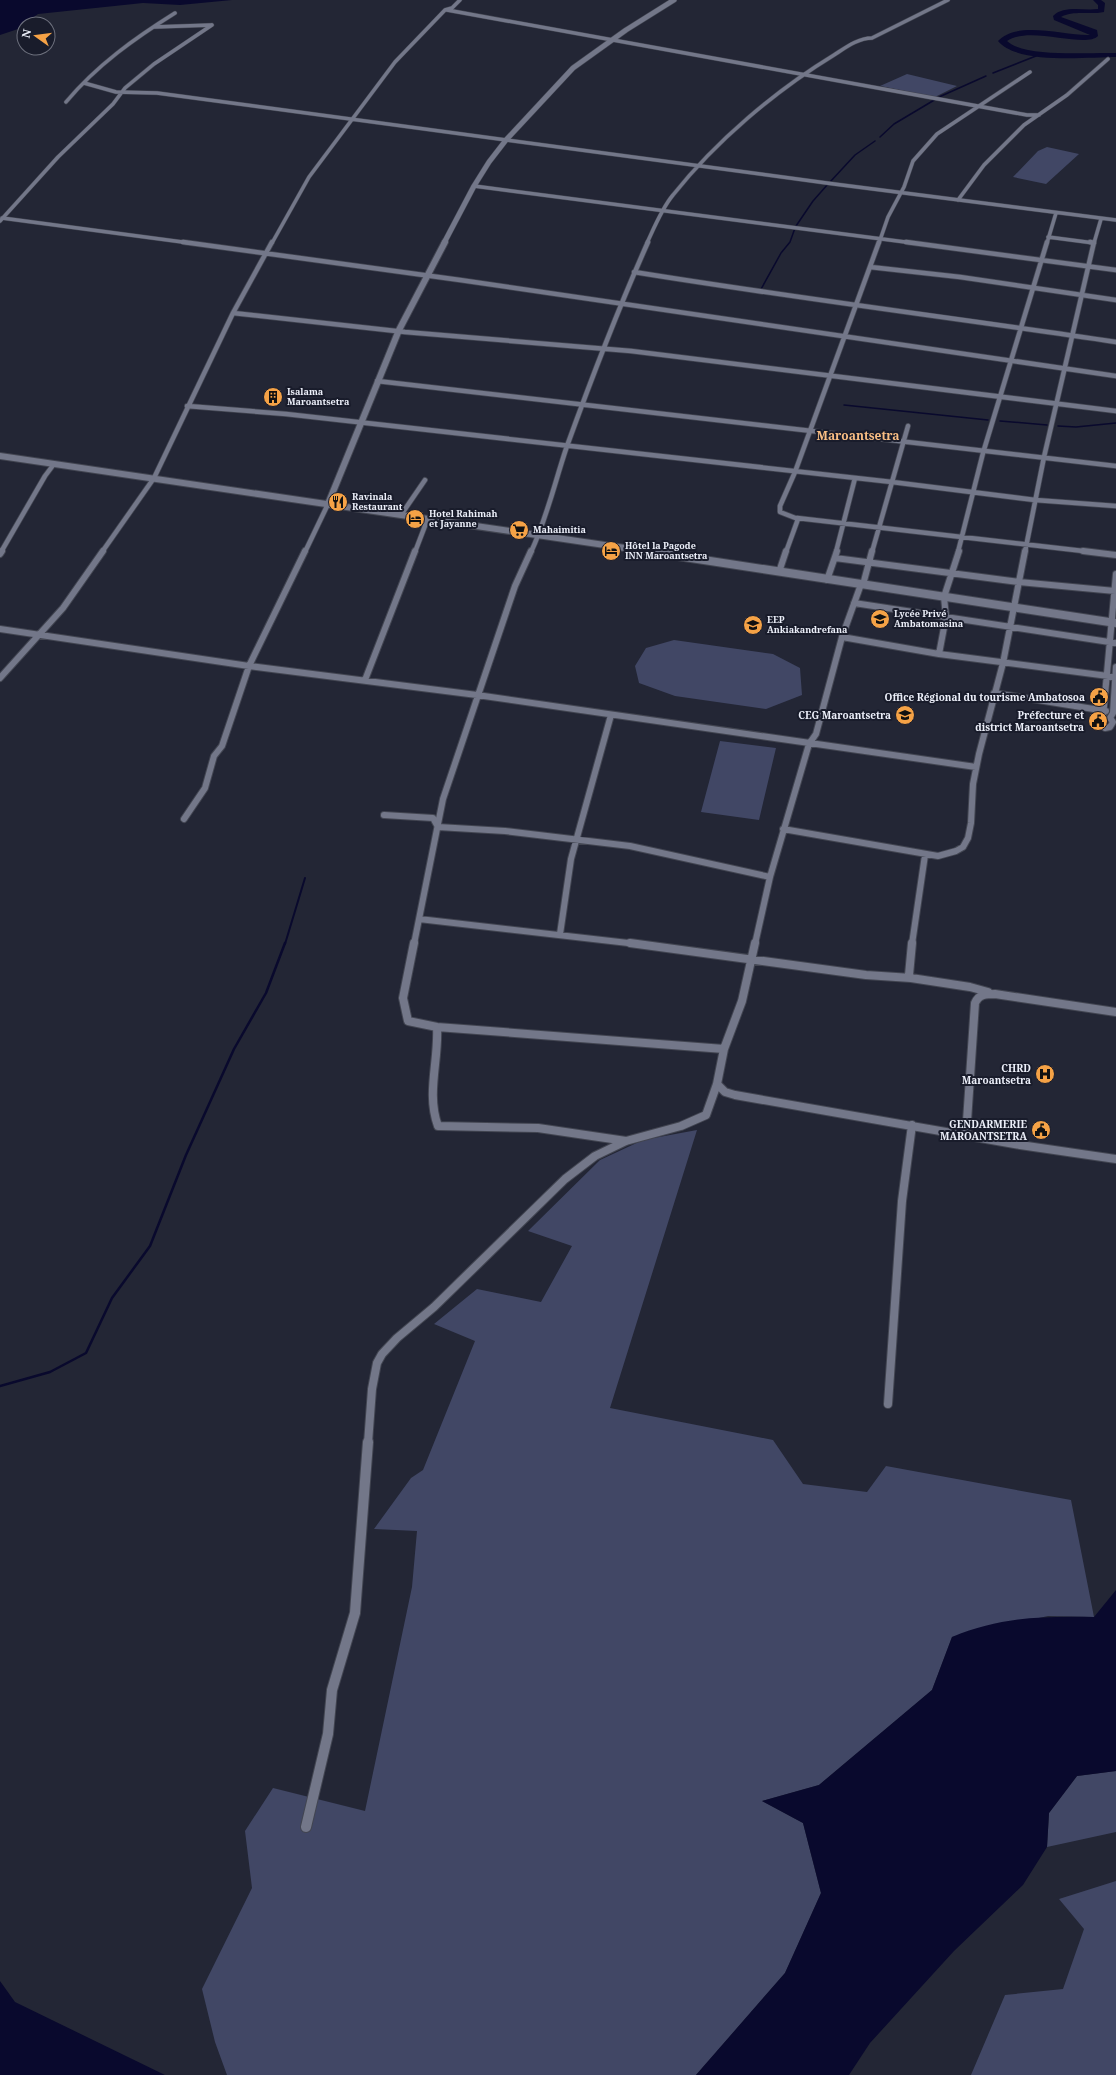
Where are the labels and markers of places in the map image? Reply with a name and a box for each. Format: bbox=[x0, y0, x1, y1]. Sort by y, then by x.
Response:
place label: Isalama Maroantsetra bbox=[287, 385, 350, 408]
building icon: Isalama Maroantsetra bbox=[262, 386, 284, 408]
place label: Ravinala Restaurant bbox=[352, 490, 403, 513]
restaurant icon: Ravinala Restaurant bbox=[327, 491, 349, 513]
place label: Hotel Rahimah et Jayanne bbox=[429, 507, 497, 530]
hotel icon: Hotel Rahimah et Jayanne bbox=[404, 508, 426, 530]
supermarket icon: Mahaimitia bbox=[508, 519, 530, 541]
place label: Mahaimitia bbox=[533, 523, 586, 536]
place label: Hôtel la Pagode INN Maroantsetra bbox=[625, 539, 708, 562]
hotel icon: Hôtel la Pagode INN Maroantsetra bbox=[600, 540, 622, 562]
place label: Lycée Privé Ambatomasina bbox=[894, 607, 964, 630]
school or university icon: Lycée Privé Ambatomasina bbox=[869, 608, 891, 630]
place label: EEP Ankiakandrefana bbox=[767, 613, 848, 636]
school or university icon: EEP Ankiakandrefana bbox=[742, 614, 764, 636]
public building icon: Office Régional du tourisme Ambatosoa bbox=[1088, 686, 1110, 708]
place label: Office Régional du tourisme Ambatosoa bbox=[885, 690, 1085, 704]
school or university icon: CEG Maroantsetra bbox=[894, 704, 916, 726]
place label: CEG Maroantsetra bbox=[798, 708, 891, 722]
place label: Préfecture et district Maroantsetra bbox=[975, 708, 1084, 734]
public building icon: Préfecture et district Maroantsetra bbox=[1087, 710, 1109, 732]
place label: CHRD Maroantsetra bbox=[962, 1061, 1031, 1087]
hospital icon: CHRD Maroantsetra bbox=[1034, 1063, 1056, 1085]
place label: GENDARMERIE MAROANTSETRA bbox=[940, 1117, 1027, 1143]
public building icon: GENDARMERIE MAROANTSETRA bbox=[1030, 1119, 1052, 1141]

